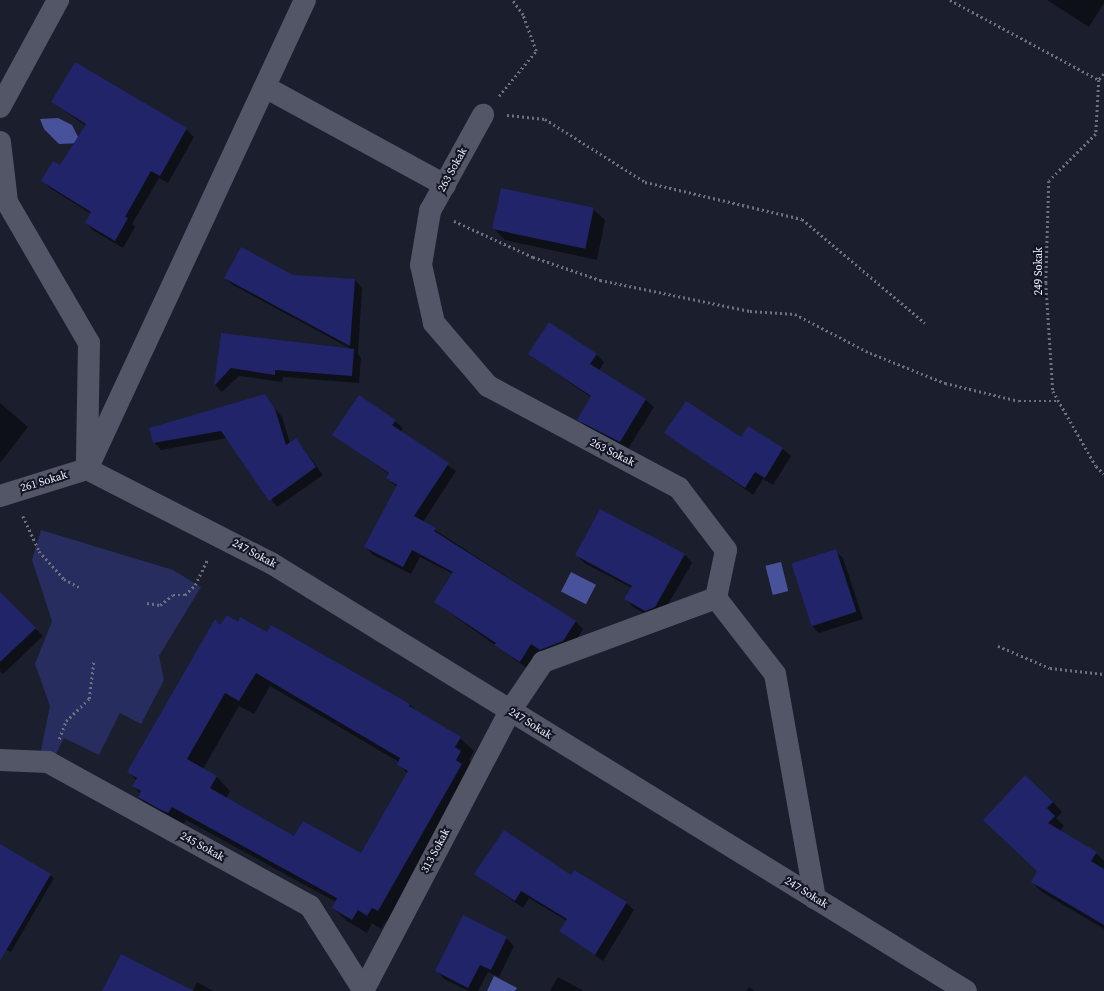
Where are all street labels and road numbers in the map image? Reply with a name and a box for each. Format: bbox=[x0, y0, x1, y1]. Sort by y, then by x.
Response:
street label: 263 Sokak bbox=[436, 146, 470, 194]
street label: 249 Sokak bbox=[1032, 247, 1046, 295]
street label: 263 Sokak bbox=[588, 436, 636, 470]
street label: 261 Sokak bbox=[19, 469, 69, 495]
street label: 247 Sokak bbox=[230, 537, 278, 571]
street label: 247 Sokak bbox=[506, 706, 554, 742]
street label: 313 Sokak bbox=[419, 827, 453, 875]
street label: 245 Sokak bbox=[178, 830, 226, 864]
street label: 247 Sokak bbox=[782, 875, 830, 911]

